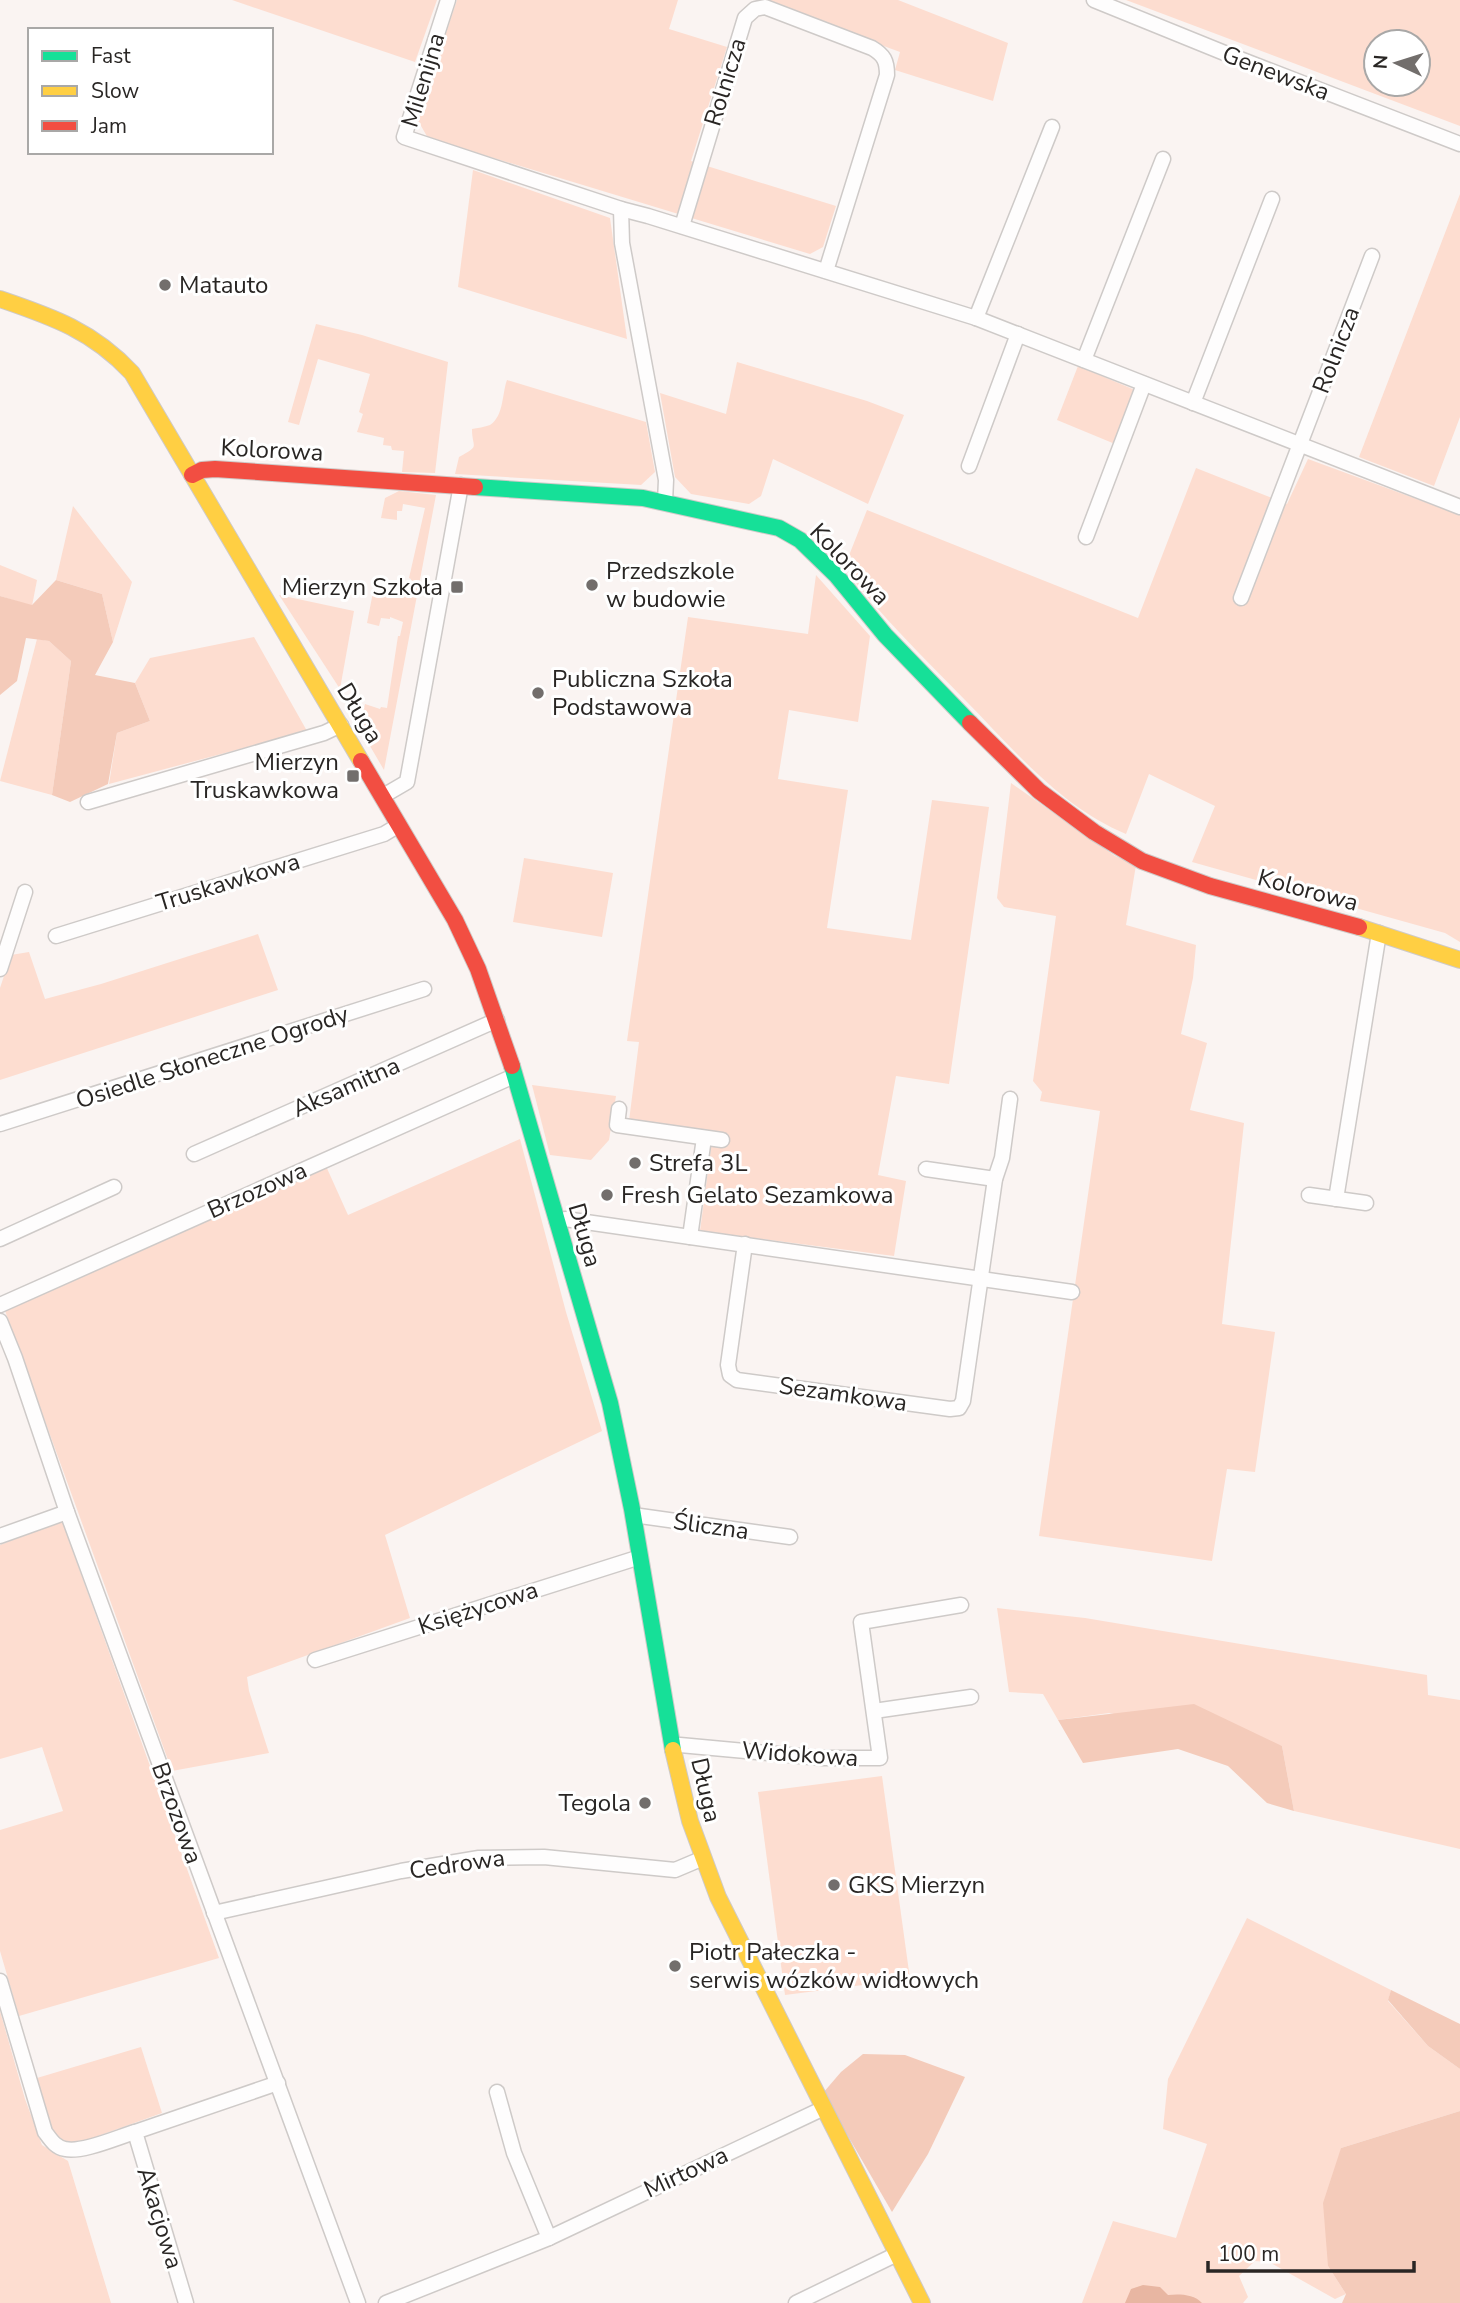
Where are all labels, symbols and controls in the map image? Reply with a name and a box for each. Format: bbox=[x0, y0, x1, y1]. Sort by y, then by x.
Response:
legend bbox=[28, 28, 273, 154]
north arrow bbox=[1362, 28, 1432, 98]
street label: Milenijna bbox=[394, 29, 452, 131]
street label: Rolnicza bbox=[697, 34, 753, 130]
street label: Genewska bbox=[1218, 38, 1334, 108]
text: Fast bbox=[91, 42, 131, 70]
text: N bbox=[1368, 54, 1395, 70]
text: Slow bbox=[91, 77, 140, 105]
text: Jam bbox=[90, 112, 127, 140]
place label: Matauto bbox=[179, 269, 268, 301]
marker: Matauto bbox=[157, 277, 173, 293]
street label: Rolnicza bbox=[1305, 302, 1367, 398]
street label: Kolorowa bbox=[220, 431, 324, 469]
street label: Kolorowa bbox=[803, 516, 897, 612]
place label: Przedszkole w budowie bbox=[606, 555, 735, 615]
place label: Mierzyn Szkoła bbox=[282, 571, 443, 603]
marker: Przedszkole w budowie bbox=[584, 577, 600, 593]
marker: Mierzyn Szkoła bbox=[449, 579, 465, 595]
place label: Publiczna Szkoła Podstawowa bbox=[552, 663, 733, 723]
street label: Długa bbox=[330, 677, 390, 749]
marker: Publiczna Szkoła Podstawowa bbox=[530, 685, 546, 701]
place label: Mierzyn Truskawkowa bbox=[191, 746, 339, 806]
marker: Mierzyn Truskawkowa bbox=[345, 768, 361, 784]
street label: Truskawkowa bbox=[152, 845, 304, 919]
street label: Kolorowa bbox=[1254, 861, 1362, 919]
street label: Osiedle Słoneczne Ogrody bbox=[72, 998, 353, 1116]
street label: Aksamitna bbox=[287, 1049, 405, 1125]
place label: Strefa 3L bbox=[649, 1147, 748, 1179]
street label: Brzozowa bbox=[202, 1154, 312, 1226]
marker: Strefa 3L bbox=[627, 1155, 643, 1171]
place label: Fresh Gelato Sezamkowa bbox=[621, 1179, 894, 1211]
marker: Fresh Gelato Sezamkowa bbox=[599, 1187, 615, 1203]
street label: Długa bbox=[561, 1199, 609, 1271]
street label: Sezamkowa bbox=[777, 1369, 909, 1419]
street label: Śliczna bbox=[671, 1505, 751, 1547]
street label: Księżycowa bbox=[414, 1574, 542, 1642]
street label: Widokowa bbox=[741, 1734, 859, 1774]
street label: Długa bbox=[683, 1755, 729, 1825]
street label: Brzozowa bbox=[144, 1758, 210, 1868]
place label: Tegola bbox=[558, 1787, 631, 1819]
marker: Tegola bbox=[637, 1795, 653, 1811]
street label: Cedrowa bbox=[407, 1841, 507, 1887]
place label: GKS Mierzyn bbox=[848, 1869, 985, 1901]
marker: GKS Mierzyn bbox=[826, 1877, 842, 1893]
place label: Piotr Pałeczka - serwis wózków widłowych bbox=[689, 1936, 979, 1996]
marker: Piotr Pałeczka - serwis wózków widłowych bbox=[667, 1958, 683, 1974]
street label: Mirtowa bbox=[639, 2139, 733, 2205]
street label: Akacjowa bbox=[129, 2163, 191, 2273]
scale bar bbox=[1208, 2230, 1414, 2274]
text: 100 m bbox=[1218, 2240, 1279, 2268]

